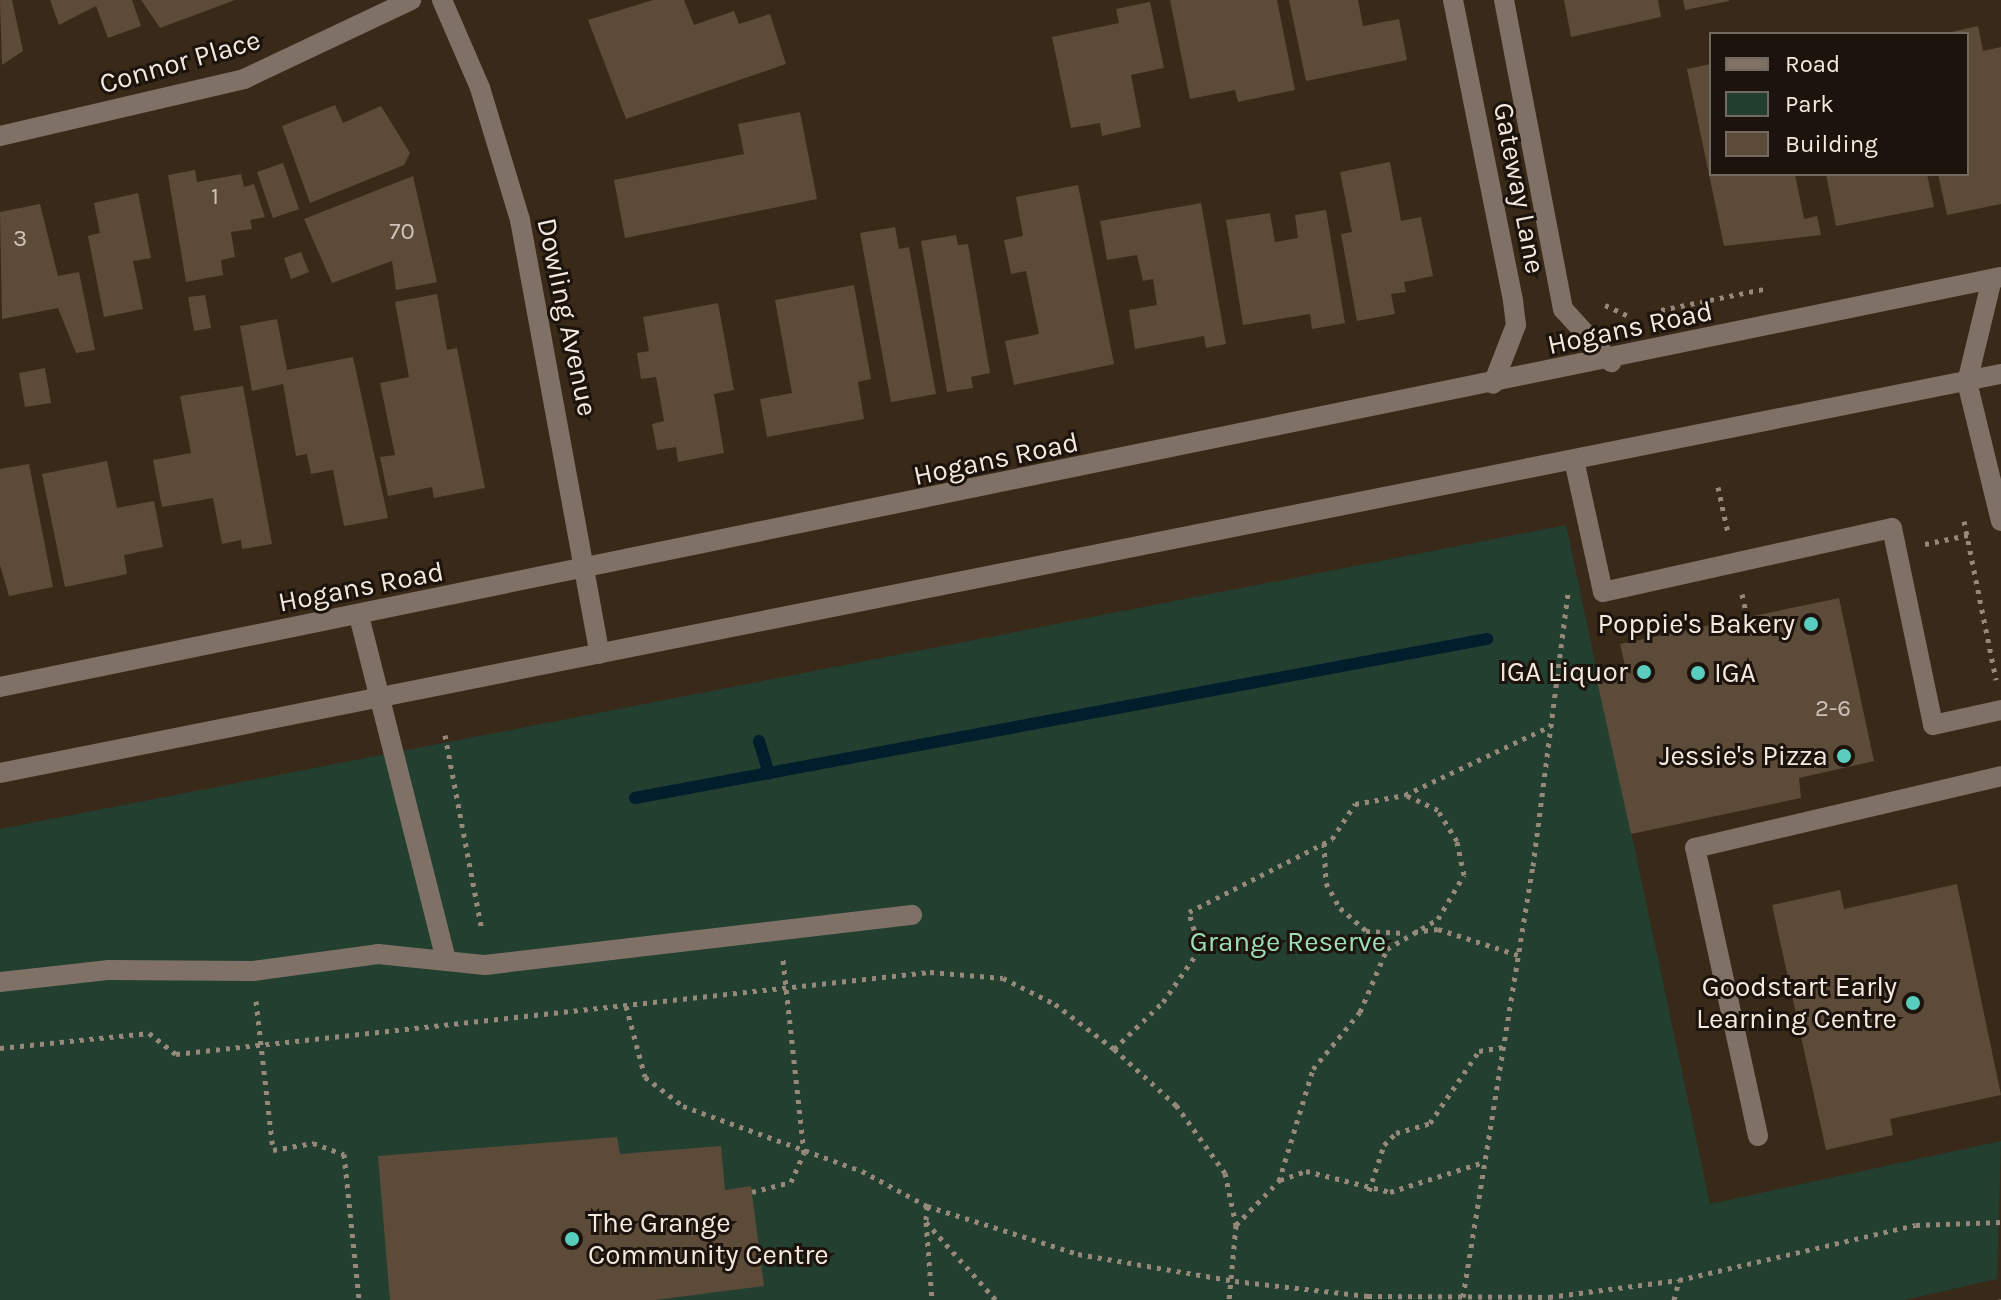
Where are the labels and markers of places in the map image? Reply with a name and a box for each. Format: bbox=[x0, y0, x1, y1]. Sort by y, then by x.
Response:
place label: Poppie's Bakery bbox=[1597, 607, 1795, 641]
marker: Poppie's Bakery bbox=[1802, 615, 1820, 633]
place label: IGA Liquor bbox=[1499, 655, 1628, 689]
place label: IGA bbox=[1714, 656, 1756, 690]
marker: IGA Liquor bbox=[1635, 663, 1653, 681]
marker: IGA bbox=[1689, 664, 1707, 682]
place label: Jessie's Pizza bbox=[1659, 739, 1828, 773]
marker: Jessie's Pizza bbox=[1835, 747, 1853, 765]
place label: Goodstart Early Learning Centre bbox=[1696, 970, 1897, 1036]
marker: Goodstart Early Learning Centre bbox=[1904, 994, 1922, 1012]
place label: The Grange Community Centre bbox=[588, 1206, 829, 1272]
marker: The Grange Community Centre bbox=[563, 1230, 581, 1248]

